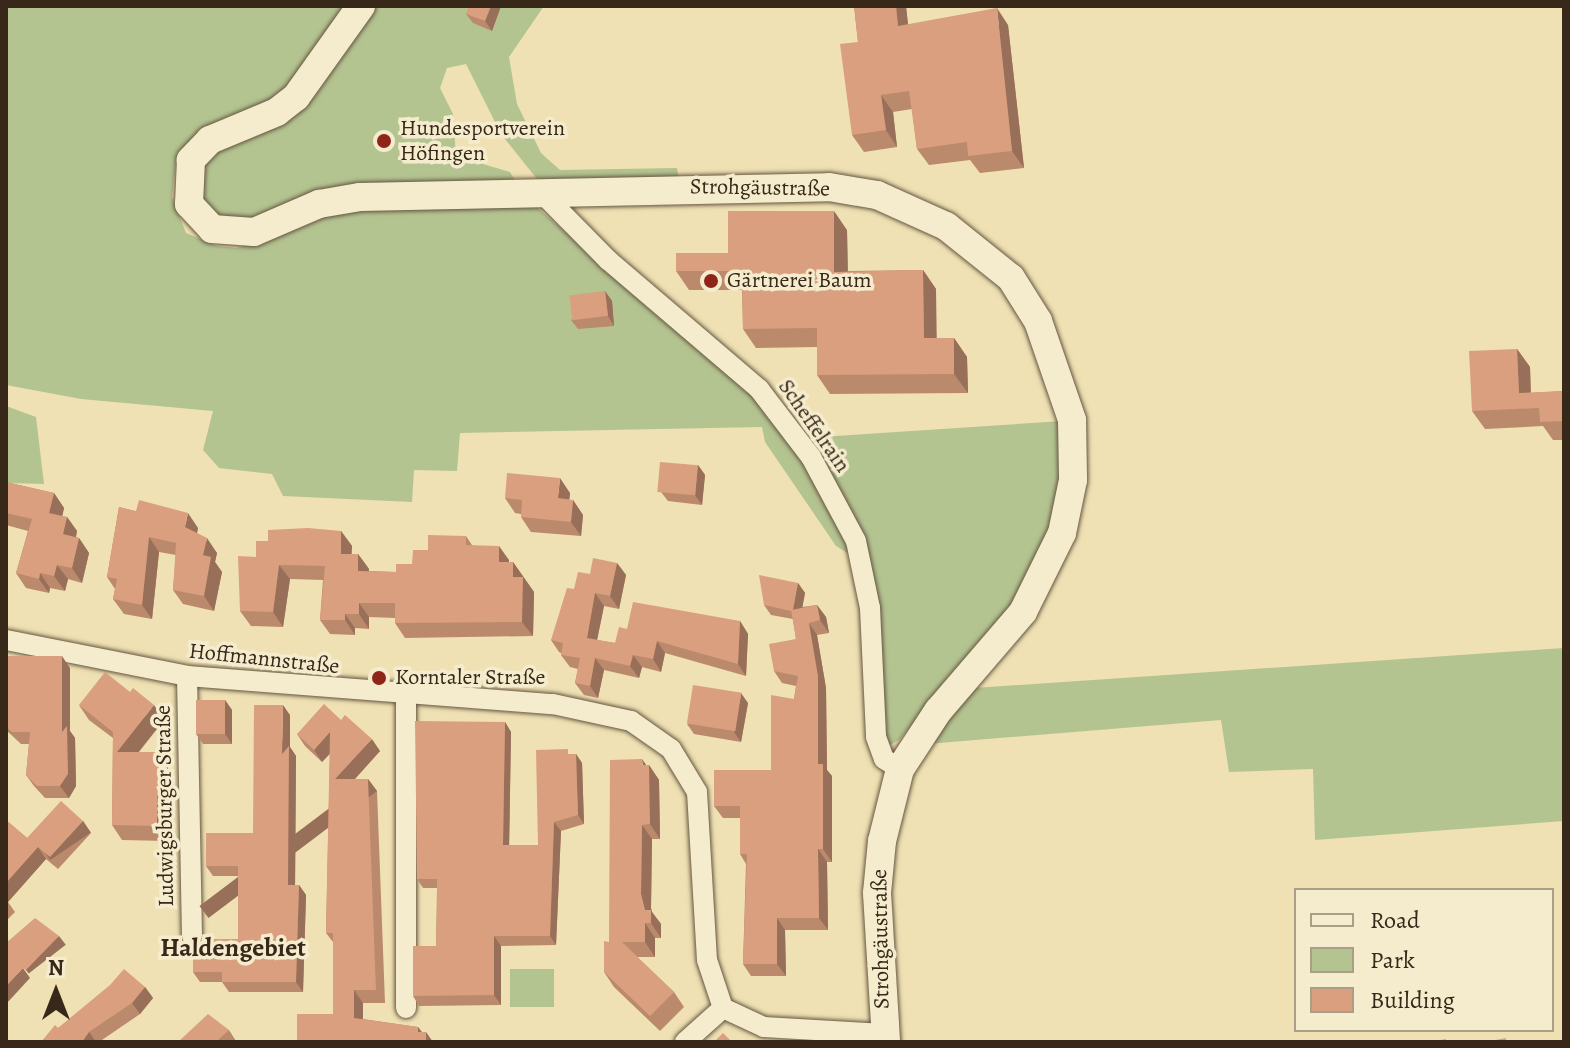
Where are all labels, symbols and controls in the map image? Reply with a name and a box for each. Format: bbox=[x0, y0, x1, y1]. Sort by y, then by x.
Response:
place label: Hundesportverein Höfingen bbox=[400, 115, 565, 166]
marker: Hundesportverein Höfingen bbox=[375, 132, 393, 150]
street label: Strohgäustraße bbox=[690, 174, 830, 202]
place label: Gärtnerei Baum bbox=[727, 268, 872, 294]
marker: Gärtnerei Baum bbox=[702, 272, 720, 290]
street label: Scheffelrain bbox=[772, 374, 856, 478]
street label: Hoffmannstraße bbox=[188, 638, 340, 680]
place label: Korntaler Straße bbox=[395, 665, 545, 691]
marker: Korntaler Straße bbox=[370, 669, 388, 687]
street label: Ludwigsburger Straße bbox=[150, 705, 180, 907]
street label: Strohgäustraße bbox=[867, 869, 895, 1009]
legend bbox=[1294, 888, 1554, 1032]
text: Road bbox=[1370, 904, 1420, 936]
district label: Haldengebiet bbox=[160, 932, 306, 964]
text: Park bbox=[1370, 944, 1415, 976]
north arrow bbox=[16, 952, 96, 1032]
text: N bbox=[48, 953, 64, 983]
text: Building bbox=[1370, 984, 1455, 1016]

